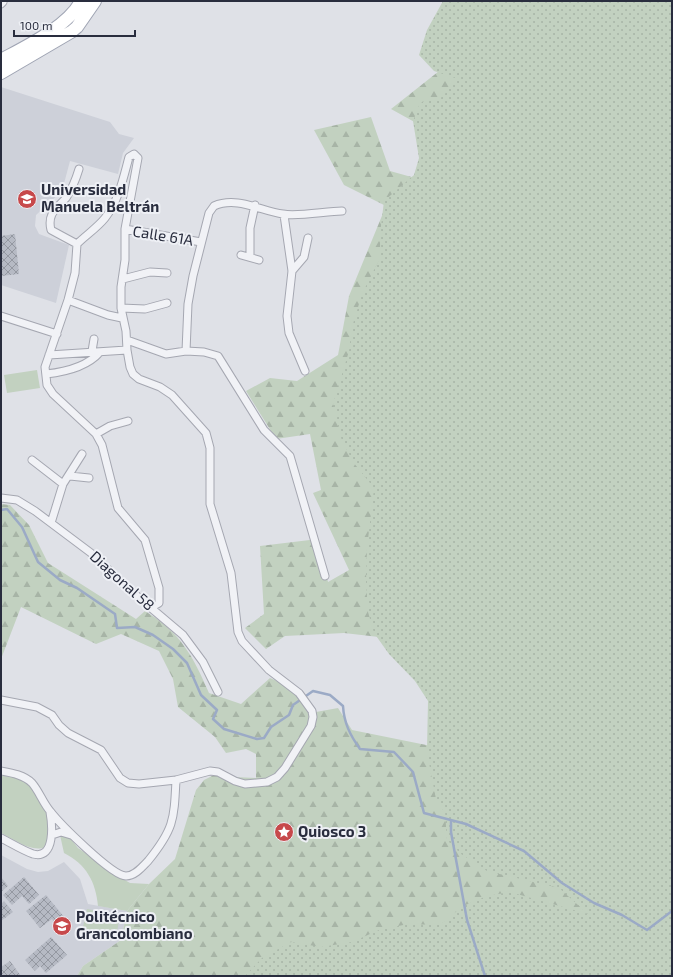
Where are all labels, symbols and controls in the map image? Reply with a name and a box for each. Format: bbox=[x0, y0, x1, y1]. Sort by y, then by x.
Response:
scale bar bbox=[14, 12, 135, 38]
text: 100 m bbox=[20, 18, 52, 32]
place label: Universidad Manuela Beltrán bbox=[41, 180, 159, 215]
school or university icon: Universidad Manuela Beltrán bbox=[16, 188, 38, 210]
street label: Calle 61A bbox=[132, 221, 195, 249]
street label: Diagonal 58 bbox=[87, 547, 159, 614]
place icon: Quiosco 3 bbox=[273, 821, 295, 843]
place label: Quiosco 3 bbox=[298, 822, 366, 841]
place label: Politécnico Grancolombiano bbox=[76, 907, 193, 942]
school or university icon: Politécnico Grancolombiano bbox=[51, 915, 73, 937]

